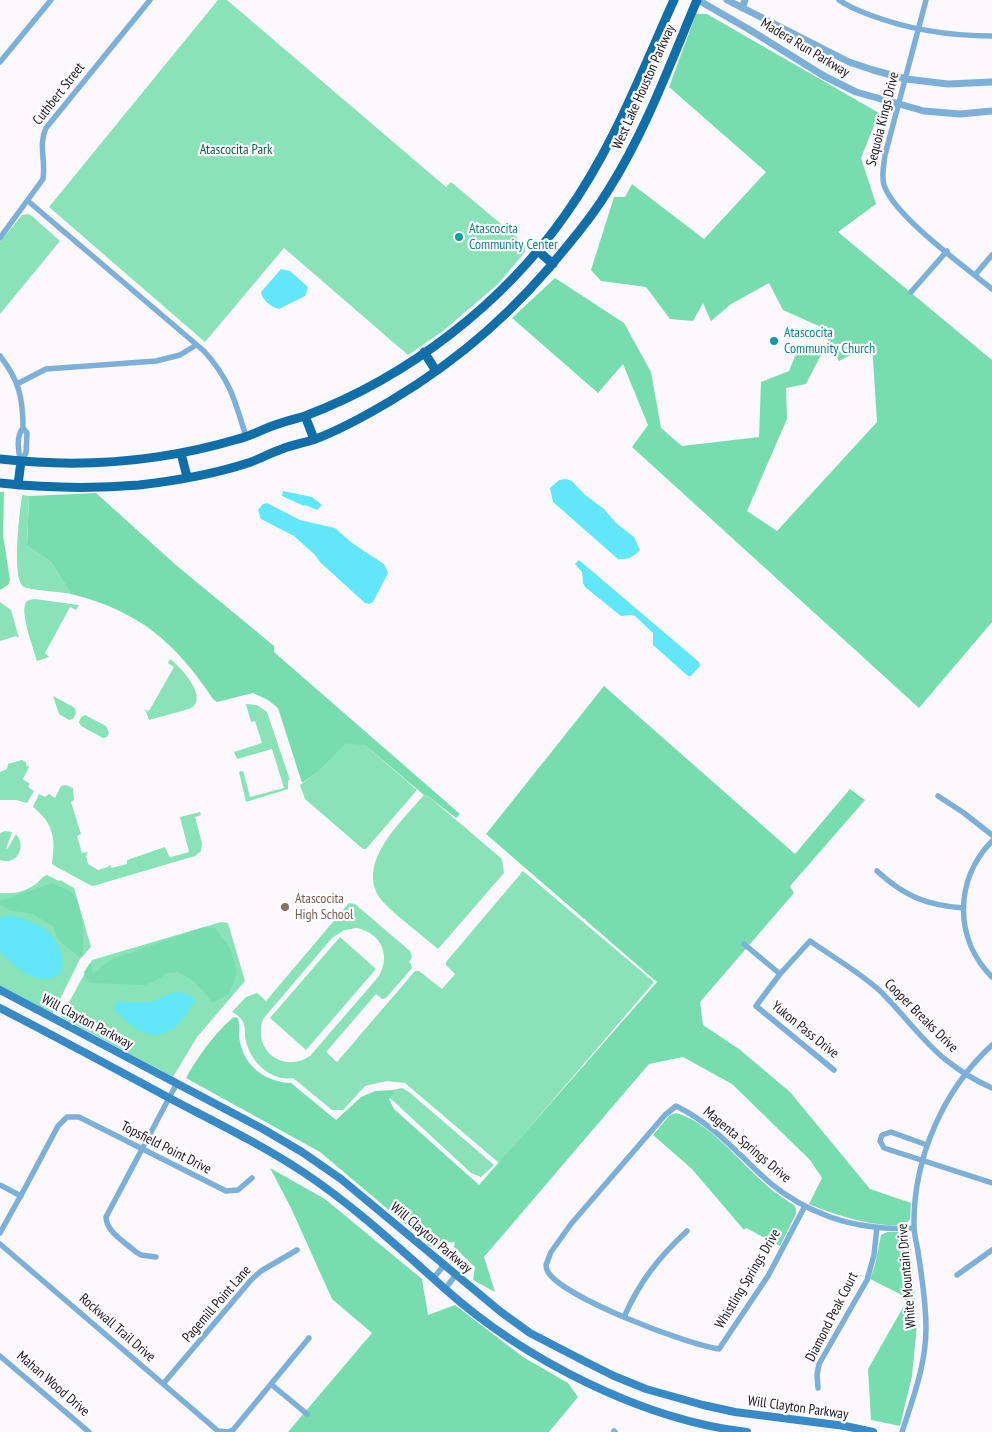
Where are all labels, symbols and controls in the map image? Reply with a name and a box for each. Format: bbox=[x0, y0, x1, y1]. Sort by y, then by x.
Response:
street label: Madera Run Parkway bbox=[758, 15, 852, 81]
street label: West Lake Houston Parkway bbox=[609, 22, 679, 152]
street label: Cuthbert Street bbox=[30, 60, 88, 128]
street label: Sequoia Kings Drive bbox=[863, 70, 903, 168]
park label: Atascocita Park bbox=[200, 142, 272, 158]
place label: Atascocita Community Center bbox=[469, 221, 558, 253]
marker: Atascocita Community Center bbox=[453, 231, 465, 243]
place label: Atascocita Community Church bbox=[784, 325, 875, 358]
marker: Atascocita Community Church bbox=[768, 335, 780, 347]
place label: Atascocita High School bbox=[295, 891, 353, 924]
marker: Atascocita High School bbox=[279, 901, 291, 913]
street label: Cooper Breaks Drive bbox=[881, 976, 961, 1056]
street label: Will Clayton Parkway bbox=[38, 991, 136, 1053]
street label: Yukon Pass Drive bbox=[768, 998, 842, 1062]
street label: Magenta Springs Drive bbox=[700, 1103, 794, 1187]
street label: Topsfield Point Drive bbox=[118, 1118, 214, 1178]
street label: Will Clayton Parkway bbox=[387, 1199, 475, 1277]
street label: White Mountain Drive bbox=[894, 1223, 920, 1329]
street label: Whistling Springs Drive bbox=[712, 1226, 784, 1332]
street label: Pagemill Point Lane bbox=[179, 1262, 255, 1346]
street label: Diamond Peak Court bbox=[802, 1269, 862, 1365]
street label: Rockwall Trail Drive bbox=[76, 1290, 158, 1366]
street label: Mahan Wood Drive bbox=[13, 1348, 93, 1420]
street label: Will Clayton Parkway bbox=[747, 1393, 849, 1423]

